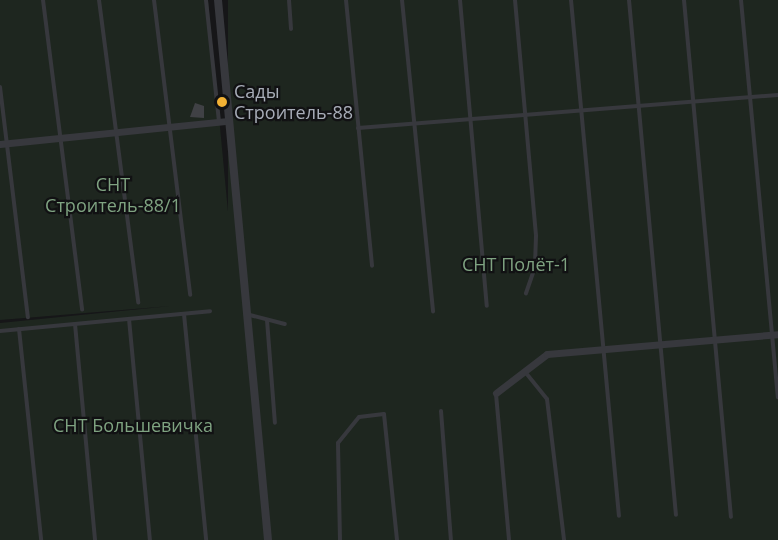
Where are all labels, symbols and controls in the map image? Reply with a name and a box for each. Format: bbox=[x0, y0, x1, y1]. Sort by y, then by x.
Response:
place label: Сады Строитель-88 bbox=[234, 81, 353, 124]
marker: Сады Строитель-88 bbox=[215, 95, 229, 109]
park label: СНТ Строитель-88/1 bbox=[45, 174, 181, 216]
park label: СНТ Полёт-1 bbox=[462, 253, 570, 275]
park label: СНТ Большевичка bbox=[53, 414, 213, 436]

